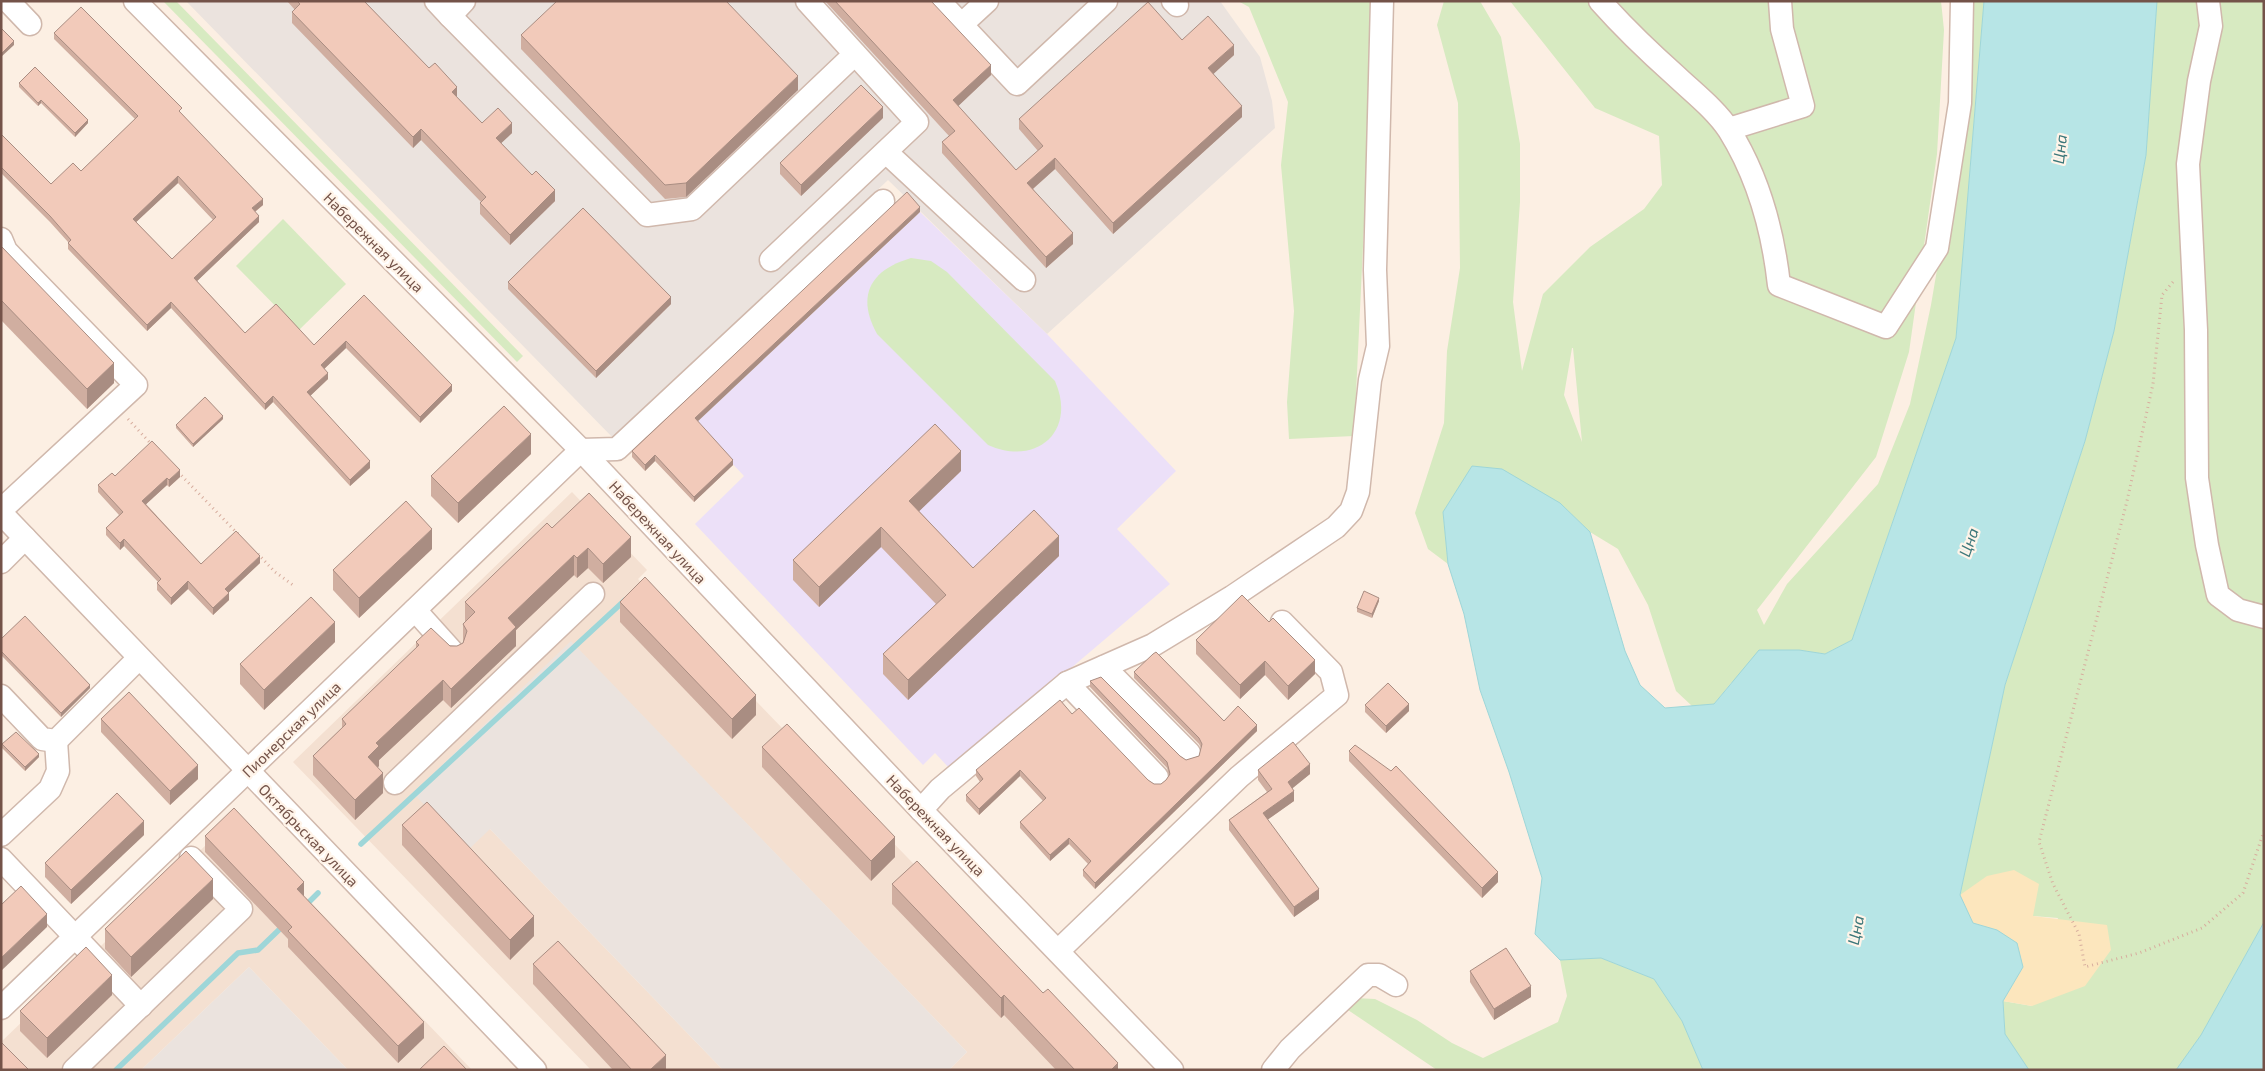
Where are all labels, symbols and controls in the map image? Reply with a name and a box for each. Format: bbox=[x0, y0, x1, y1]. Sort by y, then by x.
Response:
water label: Цна bbox=[2048, 133, 2070, 165]
street label: Набережная улица bbox=[320, 188, 428, 296]
street label: Набережная улица bbox=[605, 477, 710, 588]
water label: Цна bbox=[1954, 525, 1982, 559]
street label: Пионерская улица bbox=[238, 677, 345, 781]
street label: Набережная улица bbox=[882, 771, 989, 880]
street label: Октябрьская улица bbox=[255, 780, 363, 891]
water label: Цна bbox=[1843, 914, 1867, 946]

